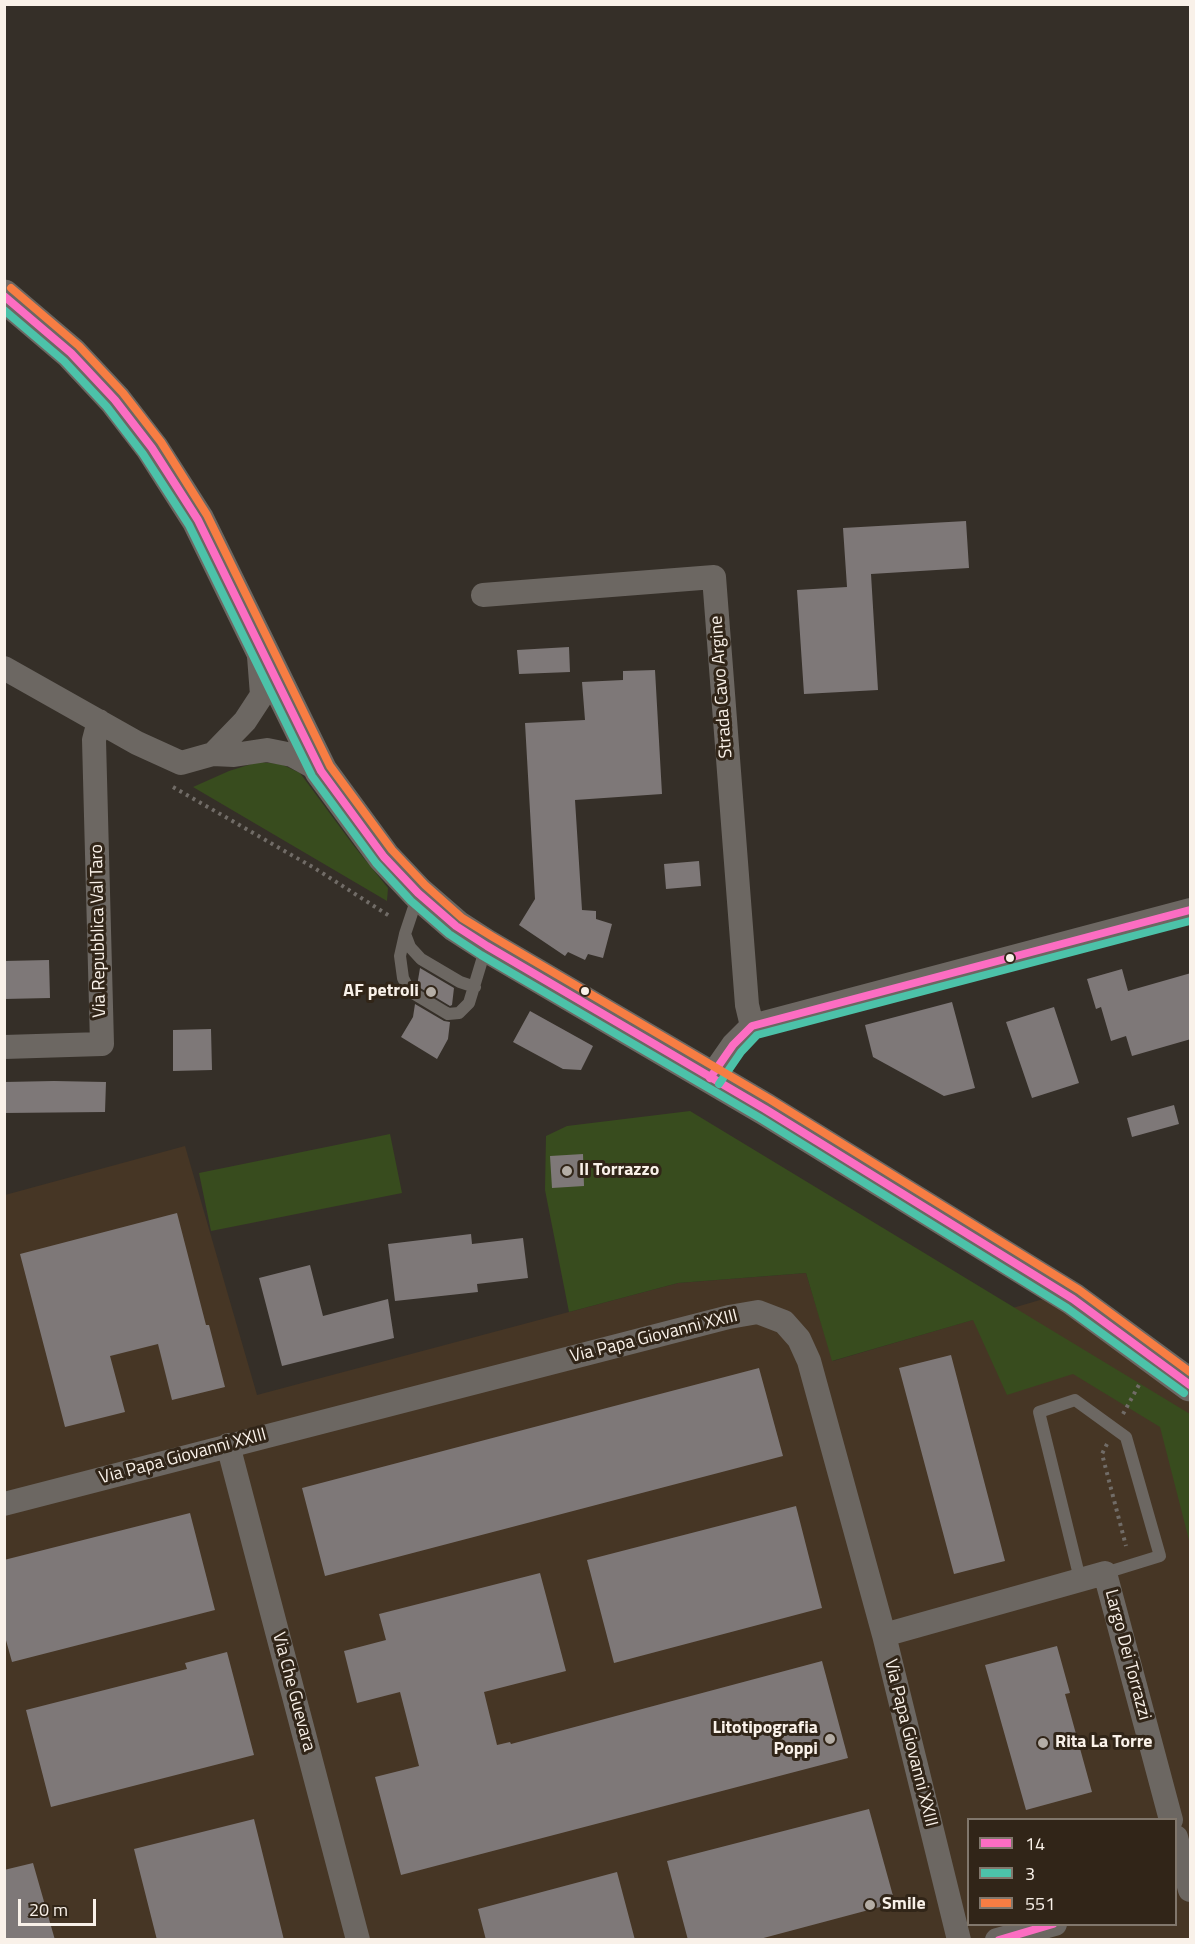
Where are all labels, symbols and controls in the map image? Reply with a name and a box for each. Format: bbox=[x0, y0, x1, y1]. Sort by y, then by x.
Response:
street label: Strada Cavo Argine bbox=[706, 615, 738, 759]
street label: Via Repubblica Val Taro bbox=[87, 844, 111, 1018]
unlabelled marker bbox=[1004, 952, 1016, 964]
place label: AF petroli bbox=[343, 981, 419, 1003]
marker: AF petroli bbox=[424, 985, 438, 999]
unlabelled marker bbox=[579, 985, 591, 997]
place label: Il Torrazzo bbox=[579, 1160, 659, 1182]
marker: Il Torrazzo bbox=[560, 1164, 574, 1178]
street label: Via Papa Giovanni XXIII bbox=[568, 1306, 740, 1368]
street label: Via Papa Giovanni XXIII bbox=[97, 1424, 269, 1490]
street label: Largo Dei Torrazzi bbox=[1099, 1587, 1155, 1723]
street label: Via Che Guevara bbox=[267, 1630, 319, 1754]
street label: Via Papa Giovanni XXIII bbox=[879, 1657, 941, 1829]
place label: Litotipografia Poppi bbox=[712, 1718, 818, 1760]
marker: Litotipografia Poppi bbox=[823, 1732, 837, 1746]
place label: Rita La Torre bbox=[1055, 1732, 1153, 1754]
marker: Rita La Torre bbox=[1036, 1736, 1050, 1750]
legend bbox=[967, 1818, 1177, 1926]
text: 14 bbox=[1025, 1830, 1045, 1857]
text: 3 bbox=[1025, 1860, 1035, 1887]
scale bar bbox=[21, 1887, 99, 1925]
text: 551 bbox=[1025, 1890, 1055, 1917]
place label: Smile bbox=[882, 1894, 926, 1916]
text: 20 m bbox=[29, 1896, 68, 1923]
marker: Smile bbox=[863, 1898, 877, 1912]

